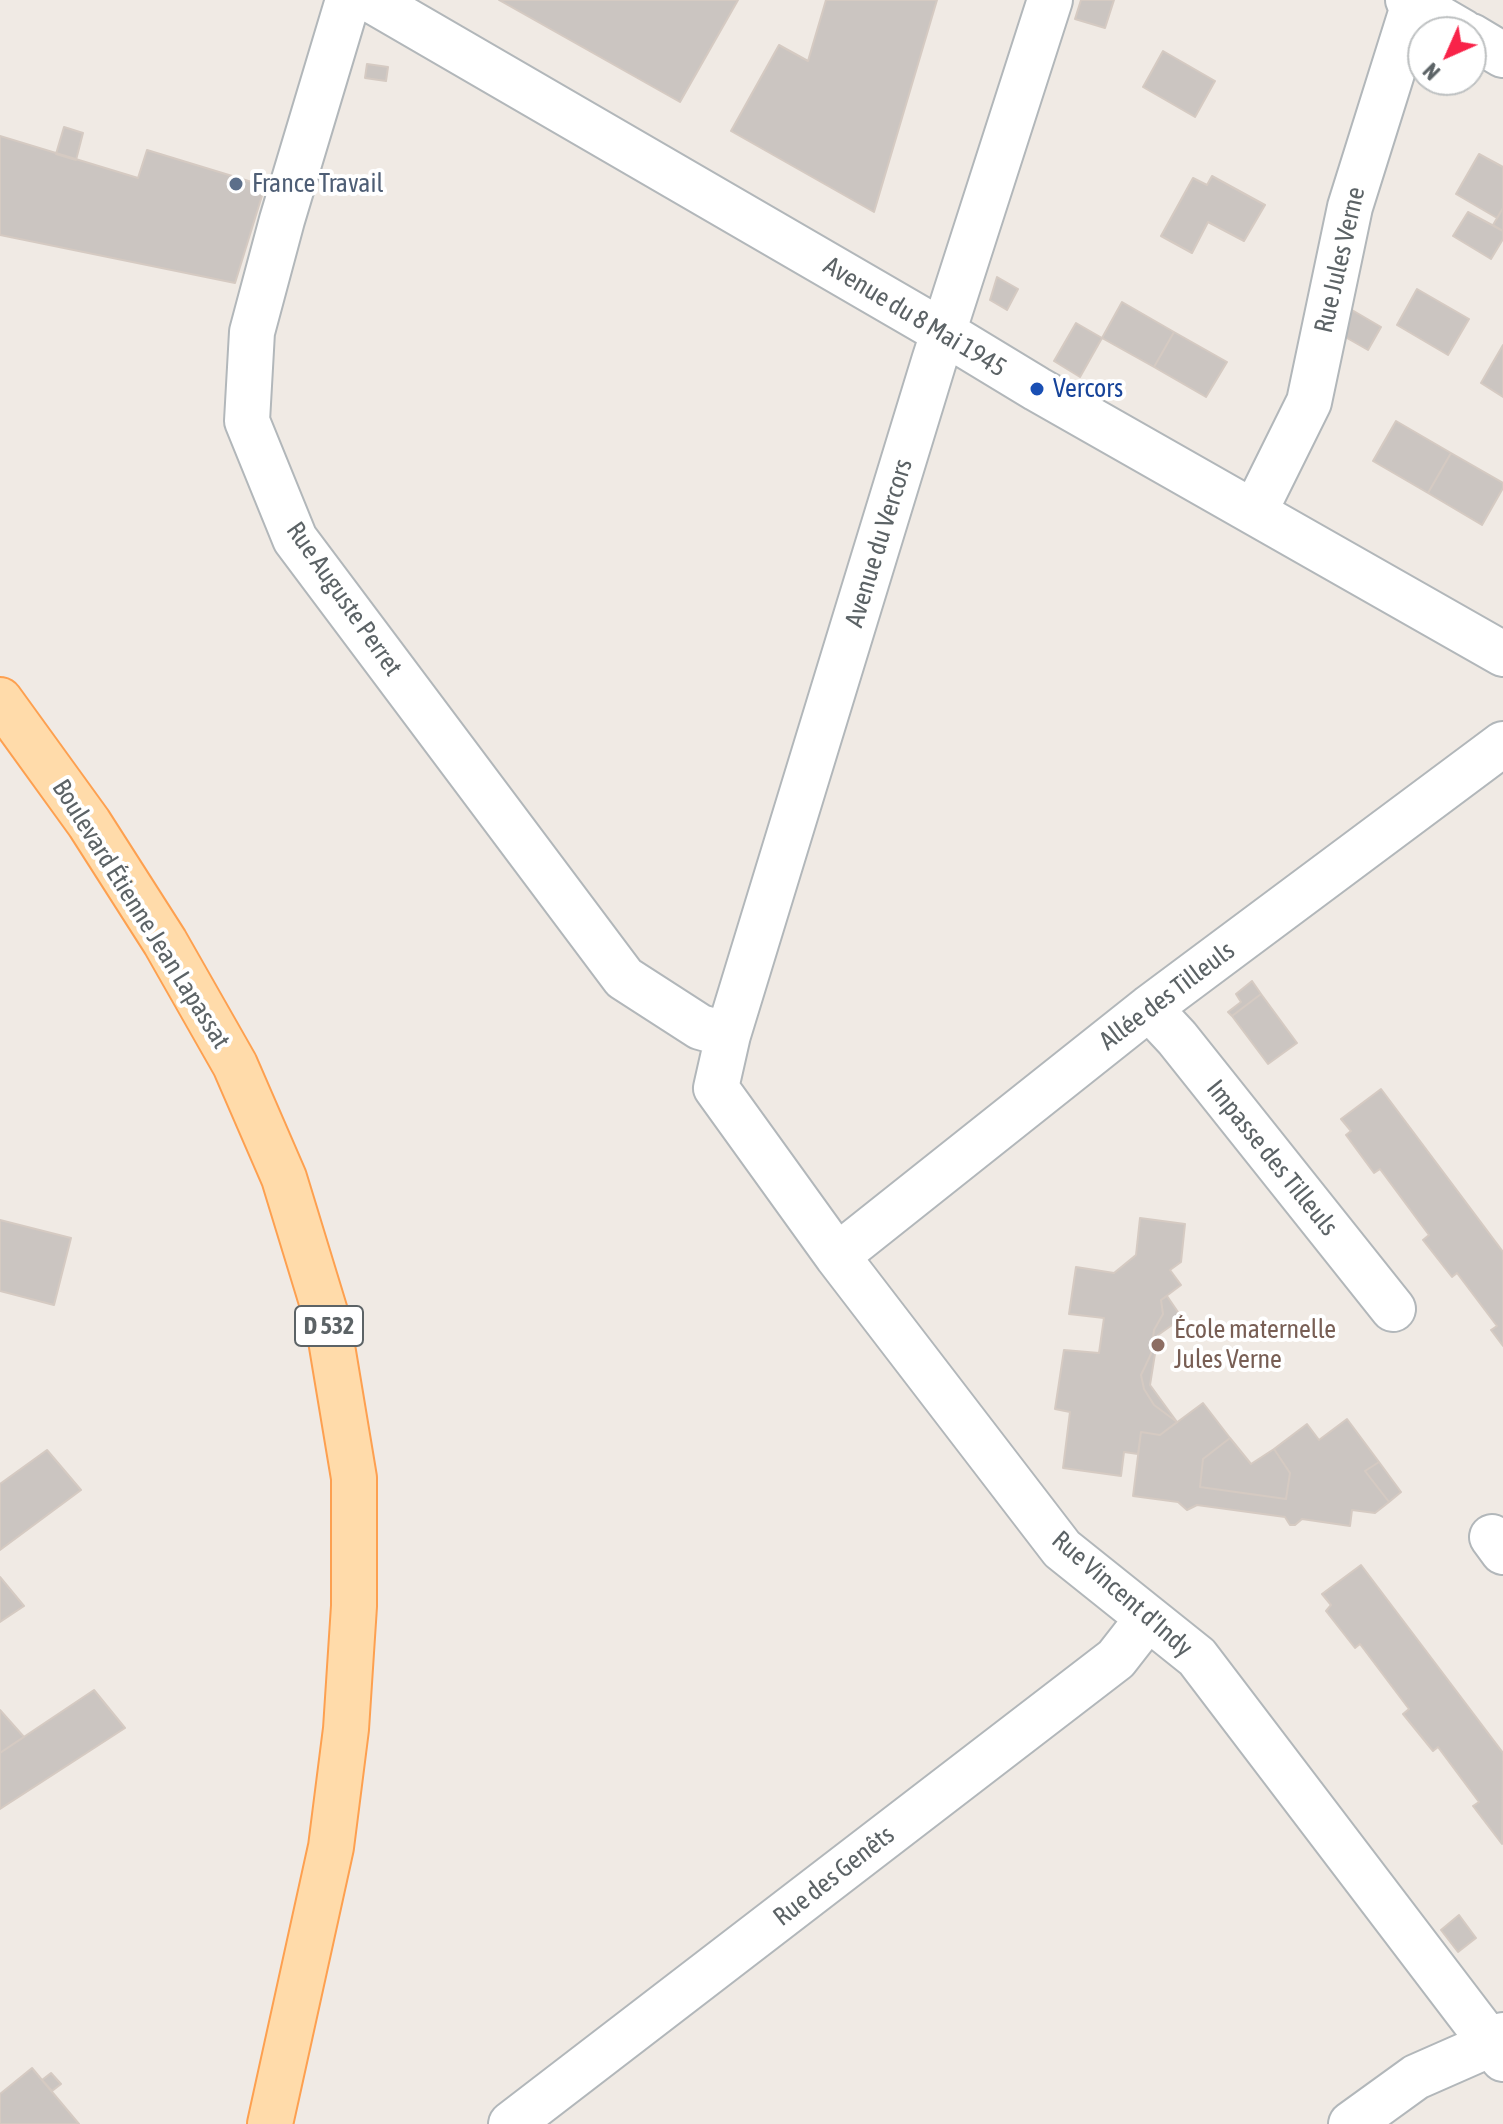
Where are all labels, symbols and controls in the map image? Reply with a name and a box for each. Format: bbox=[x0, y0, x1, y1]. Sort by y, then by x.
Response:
north arrow bbox=[1407, 16, 1487, 96]
text: N bbox=[1418, 58, 1445, 85]
place label: France Travail bbox=[252, 168, 383, 200]
marker: France Travail bbox=[227, 175, 245, 193]
street label: Rue Jules Verne bbox=[1308, 184, 1372, 336]
street label: Avenue du 8 Mai 1945 bbox=[818, 250, 1012, 384]
place label: Vercors bbox=[1053, 373, 1123, 405]
marker: Vercors bbox=[1028, 380, 1046, 398]
street label: Avenue du Vercors bbox=[839, 455, 919, 631]
street label: Rue Auguste Perret bbox=[279, 516, 409, 682]
street label: Boulevard Étienne Jean Lapassat bbox=[45, 774, 237, 1054]
street label: Allée des Tilleuls bbox=[1093, 935, 1241, 1057]
street label: Impasse des Tilleuls bbox=[1200, 1074, 1344, 1242]
road number: D 532 bbox=[295, 1306, 363, 1346]
place label: École maternelle Jules Verne bbox=[1174, 1314, 1336, 1376]
marker: École maternelle Jules Verne bbox=[1149, 1336, 1167, 1354]
street label: Rue Vincent d'Indy bbox=[1045, 1524, 1199, 1664]
street label: Rue des Genêts bbox=[767, 1819, 901, 1933]

